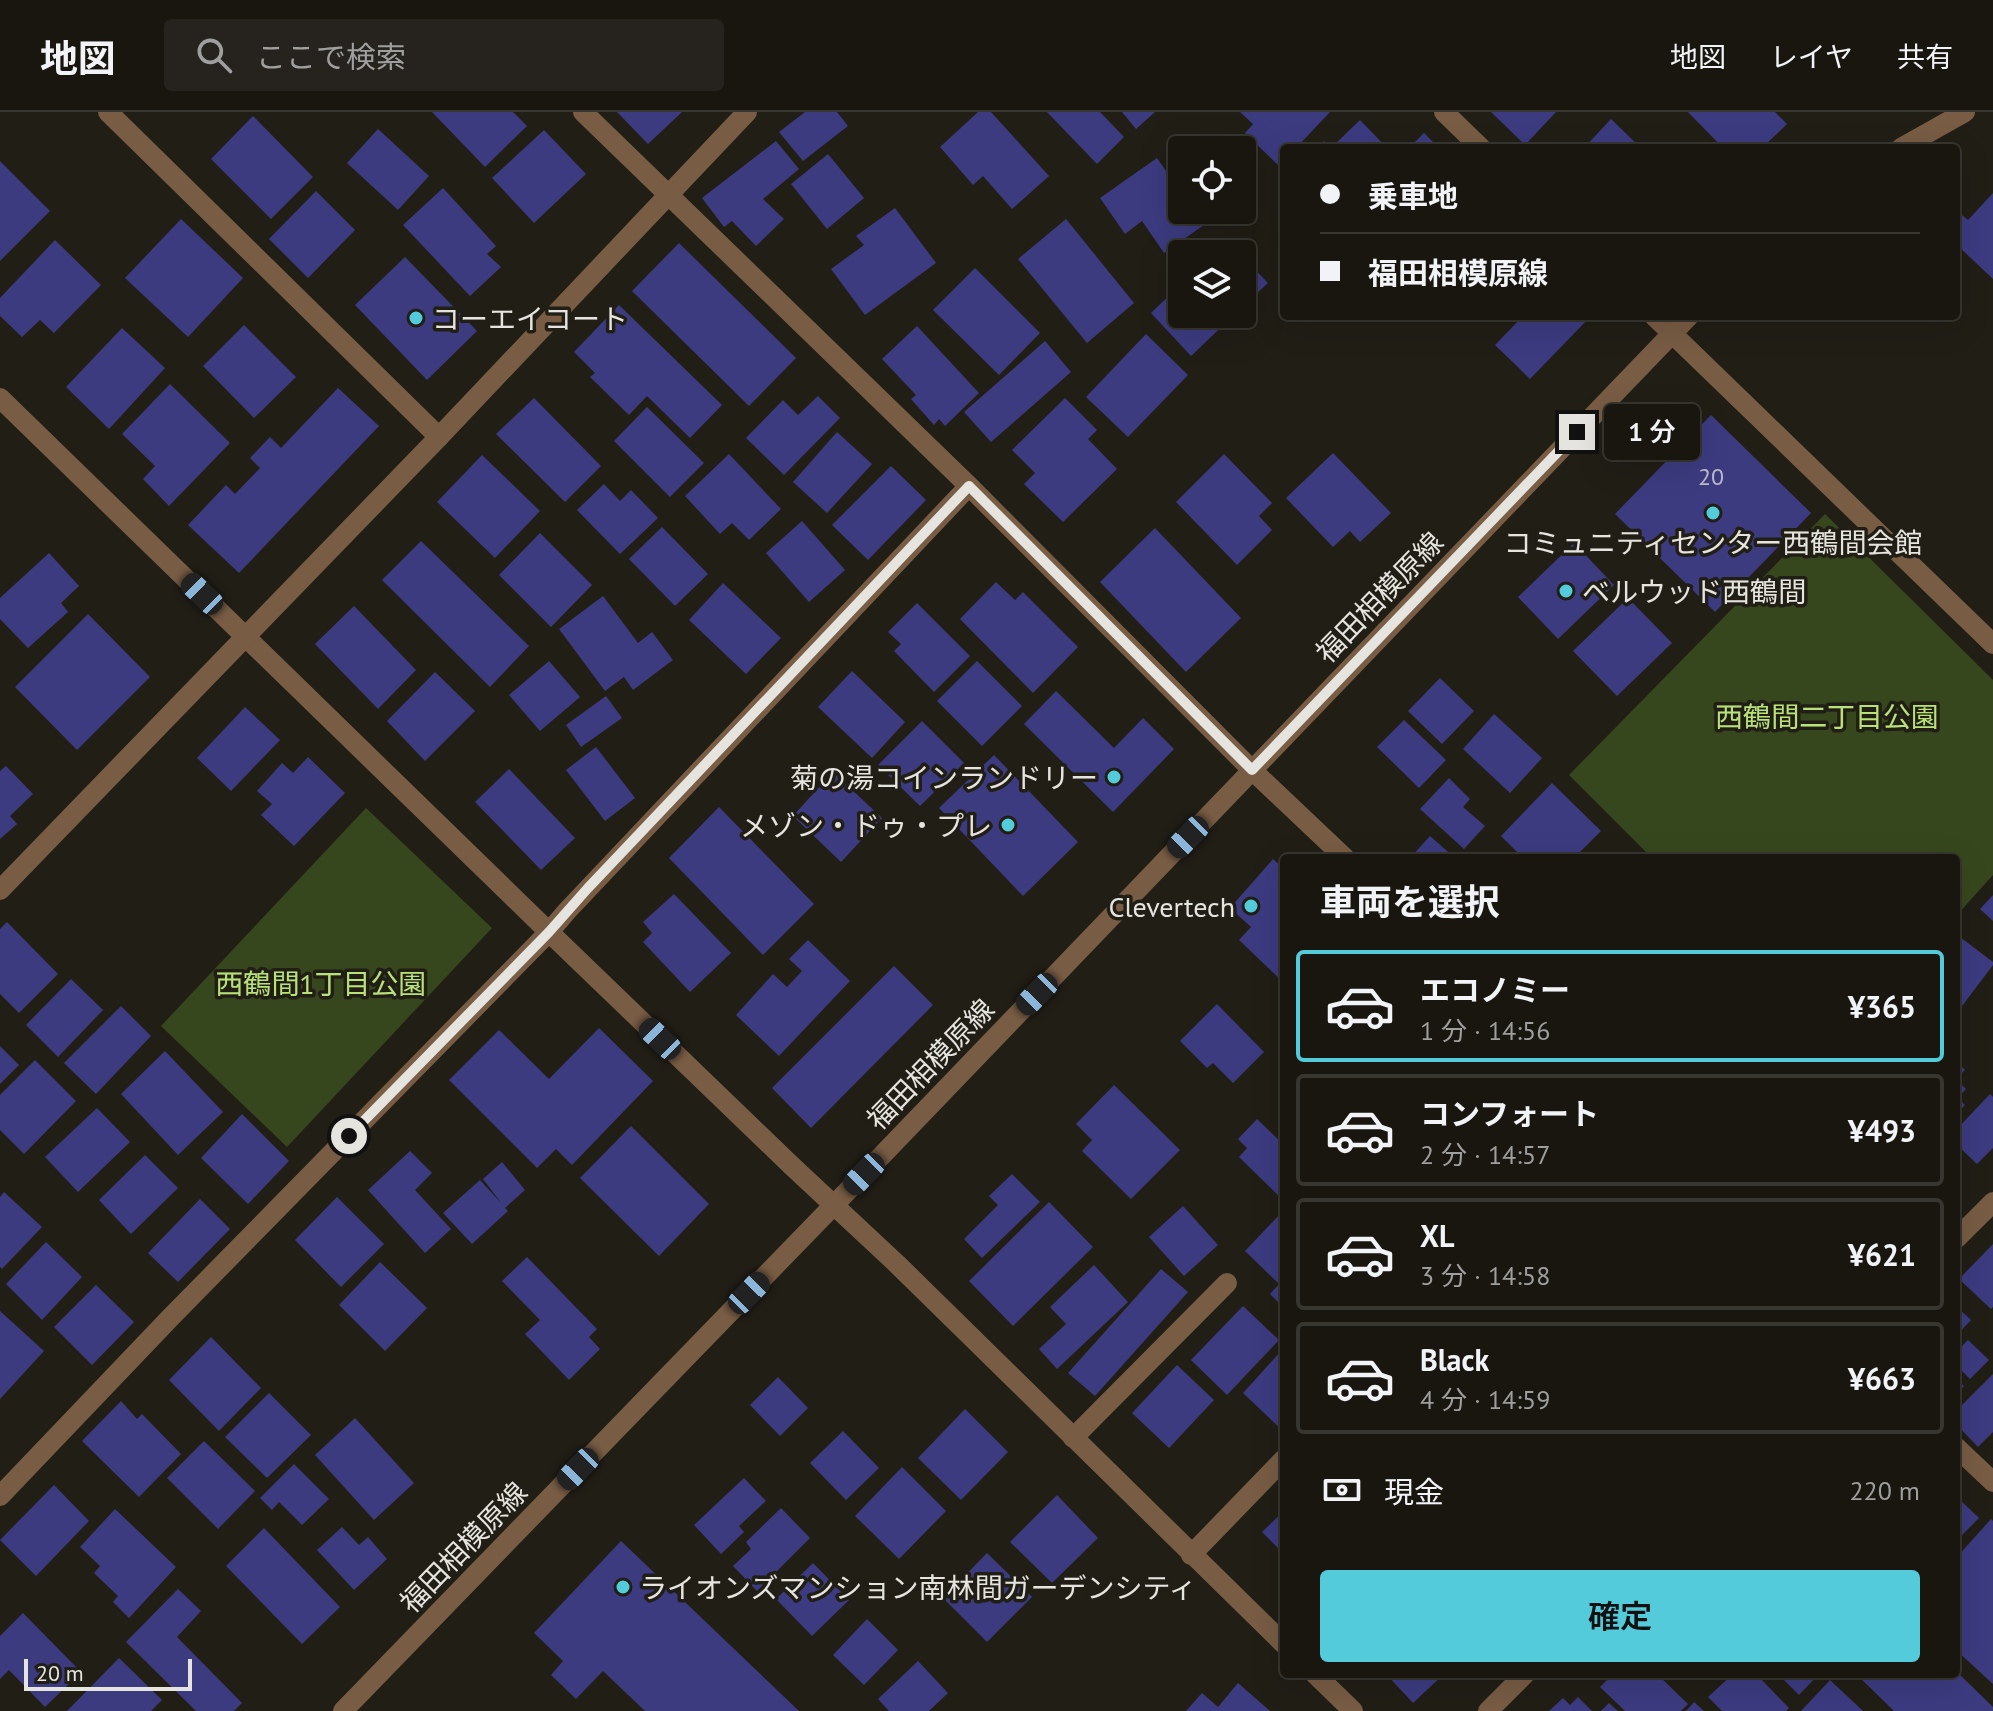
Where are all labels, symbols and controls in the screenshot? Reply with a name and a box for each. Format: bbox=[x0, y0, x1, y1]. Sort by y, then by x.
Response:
search box bbox=[164, 19, 724, 91]
text: 地図 bbox=[40, 33, 116, 82]
icon: search bbox=[192, 33, 236, 77]
text: ここで検索 bbox=[256, 37, 406, 76]
text: 地図 bbox=[1670, 38, 1726, 75]
text: レイヤ bbox=[1770, 38, 1853, 75]
text: 共有 bbox=[1897, 38, 1953, 75]
map controls bbox=[1168, 136, 1256, 328]
button: locate bbox=[1168, 136, 1256, 224]
text: 乗車地 bbox=[1368, 176, 1458, 215]
button: layers bbox=[1168, 240, 1256, 328]
text: 福田相模原線 bbox=[1368, 253, 1548, 292]
place label: コーエイコート bbox=[432, 300, 628, 337]
marker: コーエイコート bbox=[407, 309, 425, 327]
callout: 1 分 bbox=[1605, 404, 1701, 460]
route end bbox=[1559, 414, 1595, 450]
text: 1 分 bbox=[1628, 415, 1676, 448]
house number: 20 bbox=[1698, 461, 1724, 492]
marker: コミュニティセンター西鶴間会館 bbox=[1704, 504, 1722, 522]
street label: 福田相模原線 bbox=[1307, 524, 1451, 670]
place label: コミュニティセンター西鶴間会館 bbox=[1504, 524, 1922, 561]
car bbox=[176, 569, 228, 619]
place label: ベルウッド西鶴間 bbox=[1582, 573, 1806, 610]
marker: ベルウッド西鶴間 bbox=[1557, 582, 1575, 600]
park label: 西鶴間二丁目公園 bbox=[1715, 698, 1939, 735]
place label: 菊の湯コインランドリー bbox=[790, 759, 1098, 796]
marker: 菊の湯コインランドリー bbox=[1105, 768, 1123, 786]
place label: メゾン・ドゥ・プレ bbox=[740, 807, 992, 844]
car bbox=[1163, 811, 1213, 863]
marker: メゾン・ドゥ・プレ bbox=[999, 816, 1017, 834]
text: 車両を選択 bbox=[1320, 878, 1500, 925]
place label: Clevertech bbox=[1108, 888, 1235, 925]
marker: Clevertech bbox=[1242, 897, 1260, 915]
park label: 西鶴間1丁目公園 bbox=[215, 965, 427, 1002]
car bbox=[1012, 968, 1062, 1020]
icon: car bbox=[1324, 970, 1396, 1042]
text: エコノミー bbox=[1420, 970, 1570, 1009]
text: ¥365 bbox=[1848, 987, 1916, 1026]
street label: 福田相模原線 bbox=[858, 991, 1002, 1137]
car bbox=[634, 1014, 686, 1064]
text: 1 分 · 14:56 bbox=[1420, 1014, 1550, 1047]
icon: car bbox=[1324, 1094, 1396, 1166]
text: コンフォート bbox=[1420, 1094, 1599, 1133]
text: ¥493 bbox=[1848, 1111, 1916, 1150]
route start bbox=[331, 1118, 367, 1154]
text: 2 分 · 14:57 bbox=[1420, 1138, 1550, 1171]
car bbox=[839, 1148, 889, 1200]
text: XL bbox=[1420, 1216, 1454, 1255]
icon: car bbox=[1324, 1218, 1396, 1290]
text: ¥621 bbox=[1848, 1235, 1916, 1274]
text: 3 分 · 14:58 bbox=[1420, 1259, 1550, 1292]
car bbox=[724, 1267, 774, 1319]
text: Black bbox=[1420, 1340, 1489, 1379]
icon: car bbox=[1324, 1342, 1396, 1414]
text: ¥663 bbox=[1848, 1359, 1916, 1398]
text: 4 分 · 14:59 bbox=[1420, 1383, 1550, 1416]
car bbox=[553, 1443, 603, 1495]
icon: cash bbox=[1320, 1468, 1364, 1512]
text: 現金 bbox=[1384, 1472, 1444, 1511]
street label: 福田相模原線 bbox=[391, 1474, 535, 1620]
text: 220 m bbox=[1849, 1474, 1920, 1507]
place label: ライオンズマンション南林間ガーデンシティ bbox=[639, 1569, 1197, 1606]
button: 確定 bbox=[1320, 1570, 1920, 1662]
marker: ライオンズマンション南林間ガーデンシティ bbox=[614, 1578, 632, 1596]
scale bar bbox=[24, 1655, 192, 1691]
text: 20 m bbox=[36, 1659, 84, 1687]

